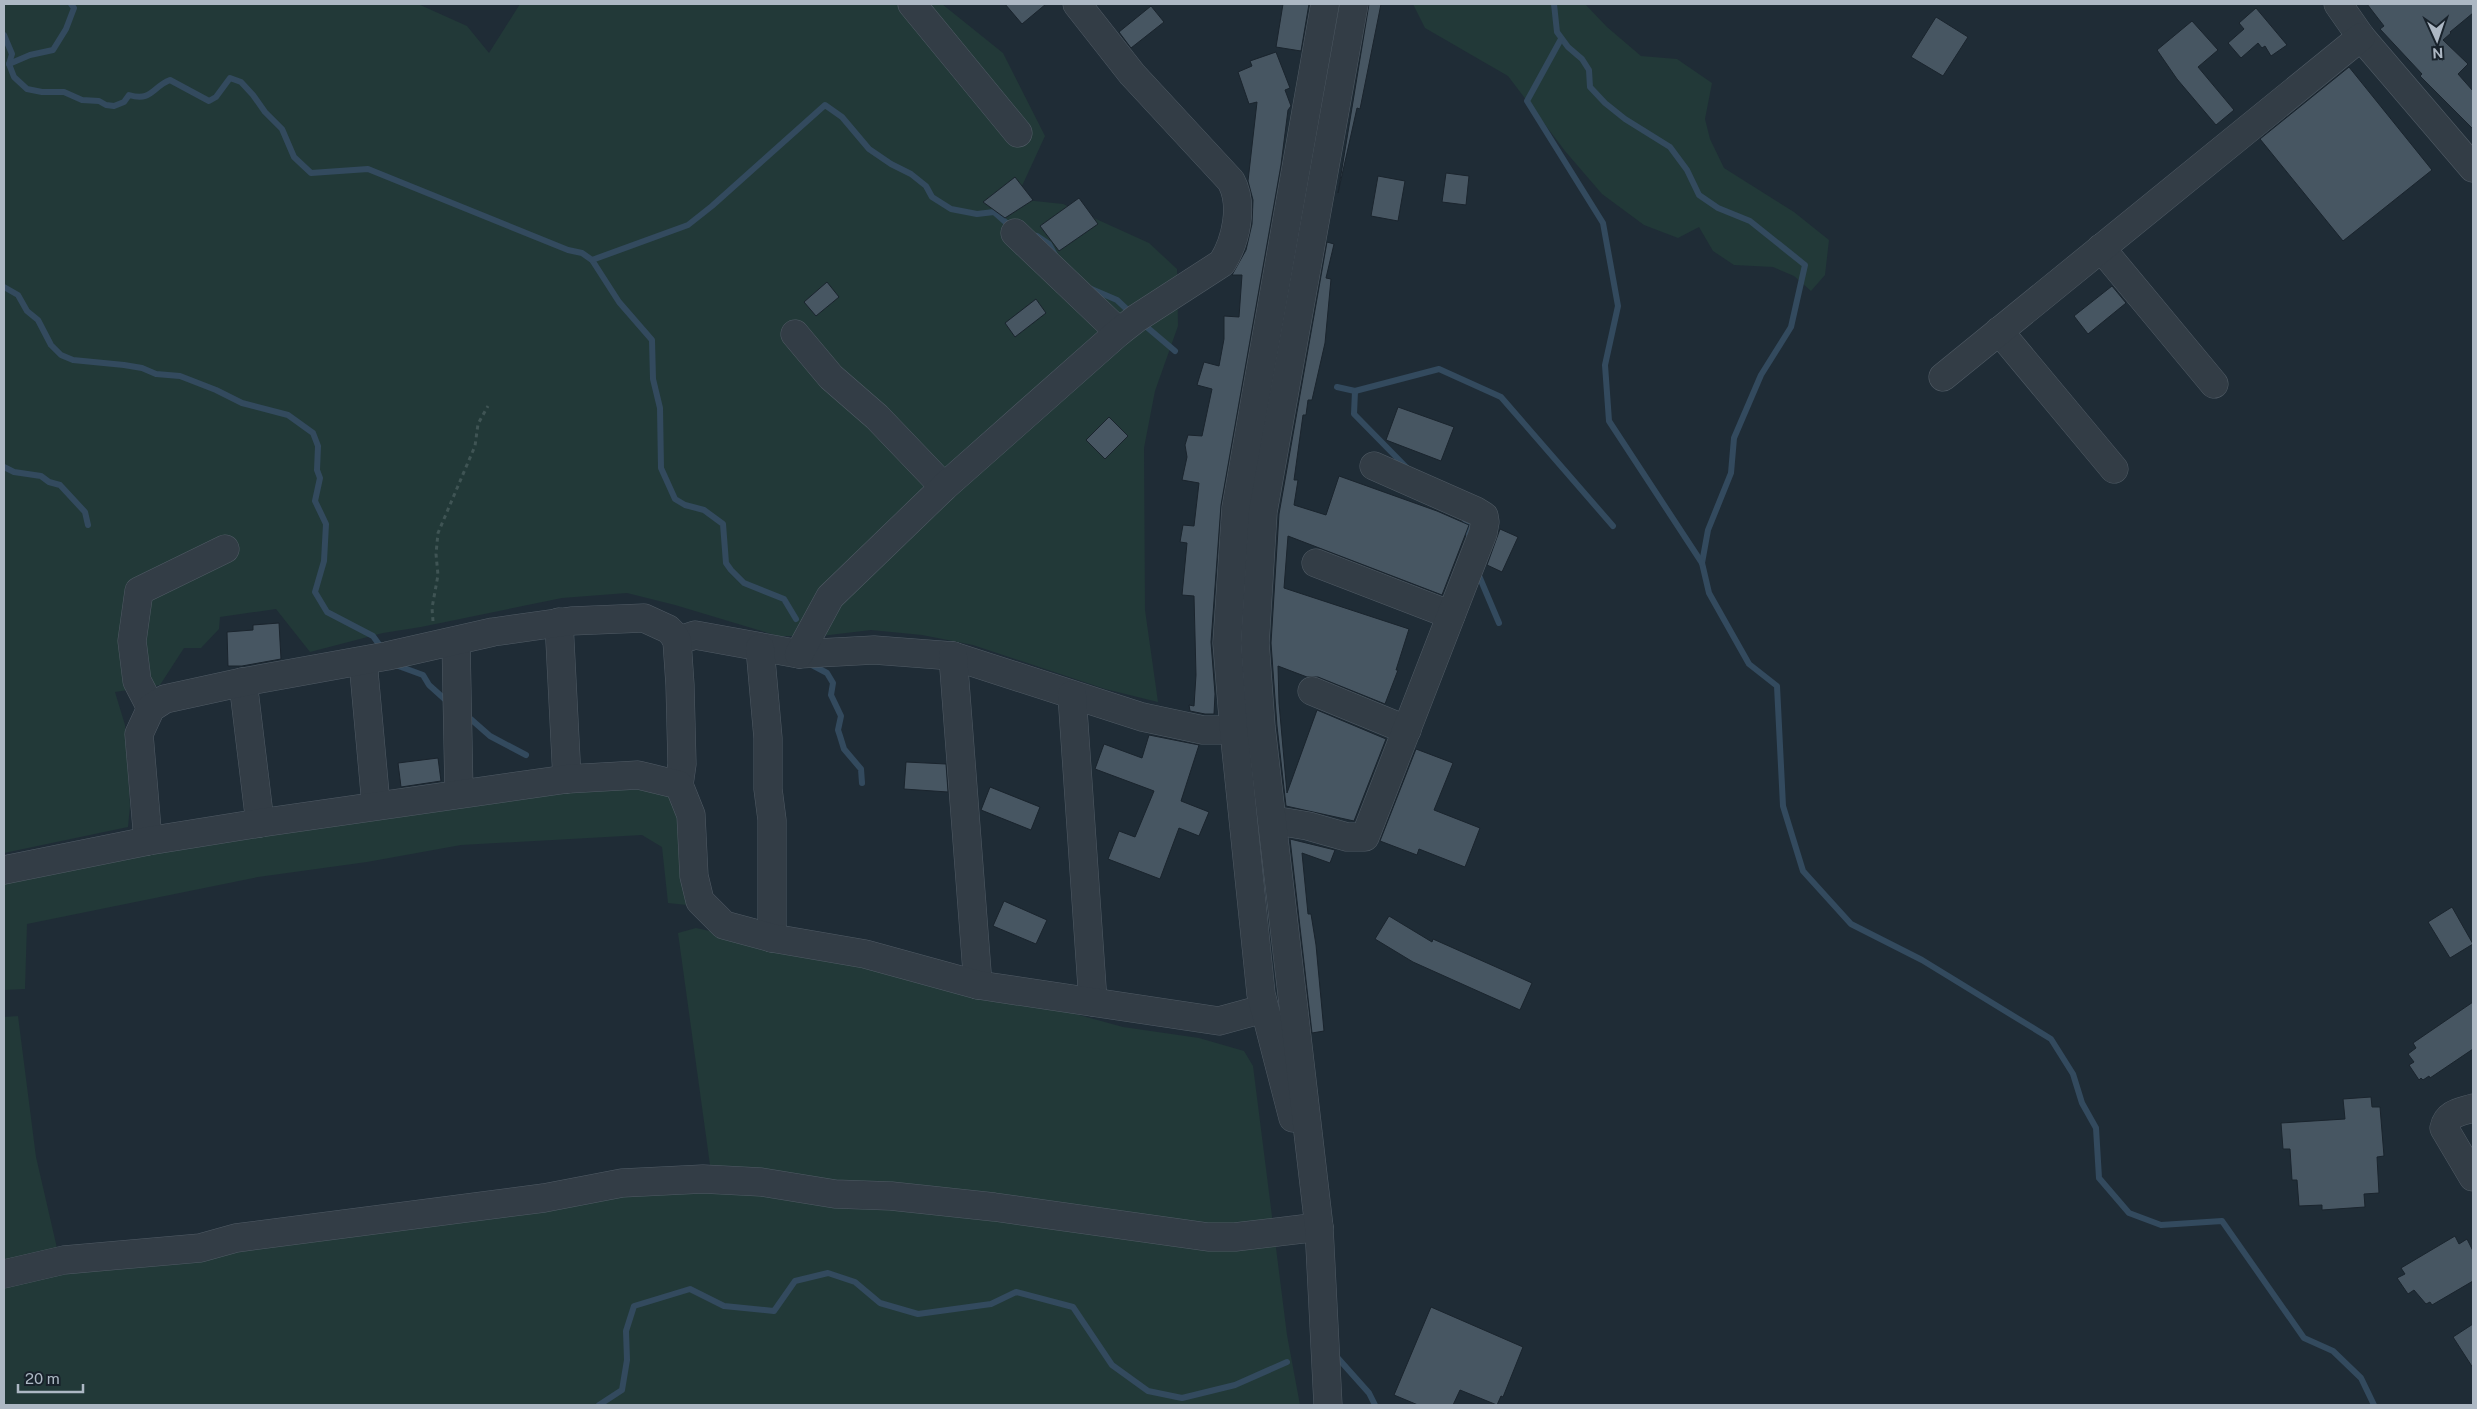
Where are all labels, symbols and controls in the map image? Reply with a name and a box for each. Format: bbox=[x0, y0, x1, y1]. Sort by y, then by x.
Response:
north arrow bbox=[2412, 15, 2462, 65]
text: N bbox=[2432, 45, 2444, 61]
scale bar bbox=[18, 1362, 82, 1394]
text: 20 m bbox=[25, 1370, 60, 1387]

